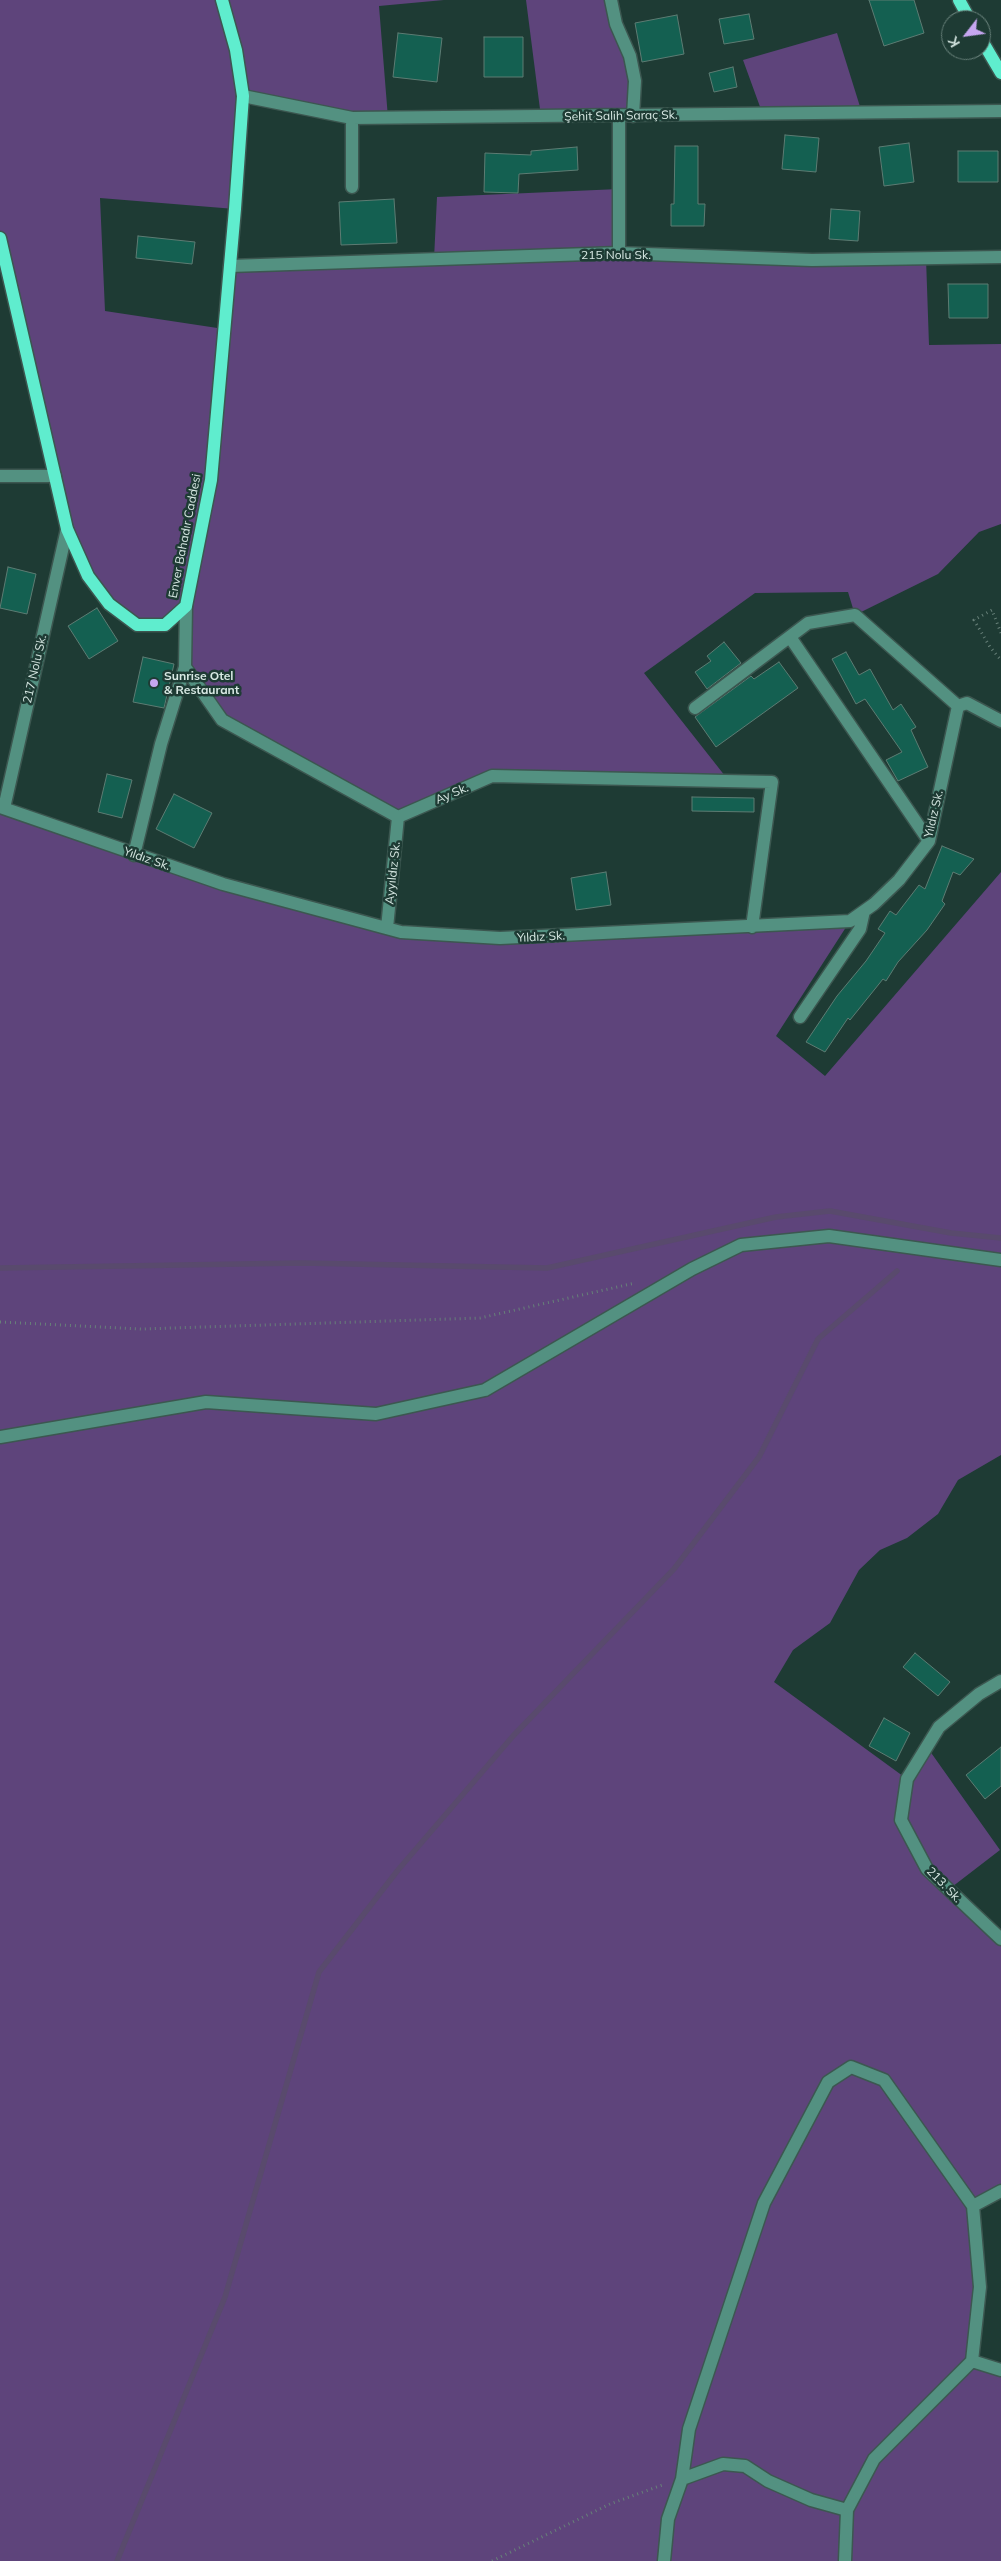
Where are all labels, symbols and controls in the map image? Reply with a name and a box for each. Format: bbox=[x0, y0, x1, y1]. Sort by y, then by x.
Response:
north arrow bbox=[941, 10, 991, 60]
text: K bbox=[944, 33, 964, 51]
street label: Şehit Salih Saraç Sk. bbox=[564, 108, 678, 124]
street label: 215 Nolu Sk. bbox=[581, 248, 651, 262]
street label: Enver Bahadır Caddesi bbox=[166, 473, 204, 599]
street label: 217 Nolu Sk. bbox=[20, 633, 50, 705]
place label: Sunrise Otel & Restaurant bbox=[164, 669, 239, 697]
marker: Sunrise Otel & Restaurant bbox=[148, 677, 160, 689]
street label: Ay Sk. bbox=[433, 781, 471, 807]
street label: Yıldız Sk. bbox=[922, 789, 946, 839]
street label: Ayyıldız Sk. bbox=[383, 841, 403, 905]
street label: Yıldız Sk. bbox=[122, 844, 172, 874]
street label: Yıldız Sk. bbox=[517, 929, 565, 945]
street label: 213. Sk. bbox=[924, 1864, 964, 1906]

